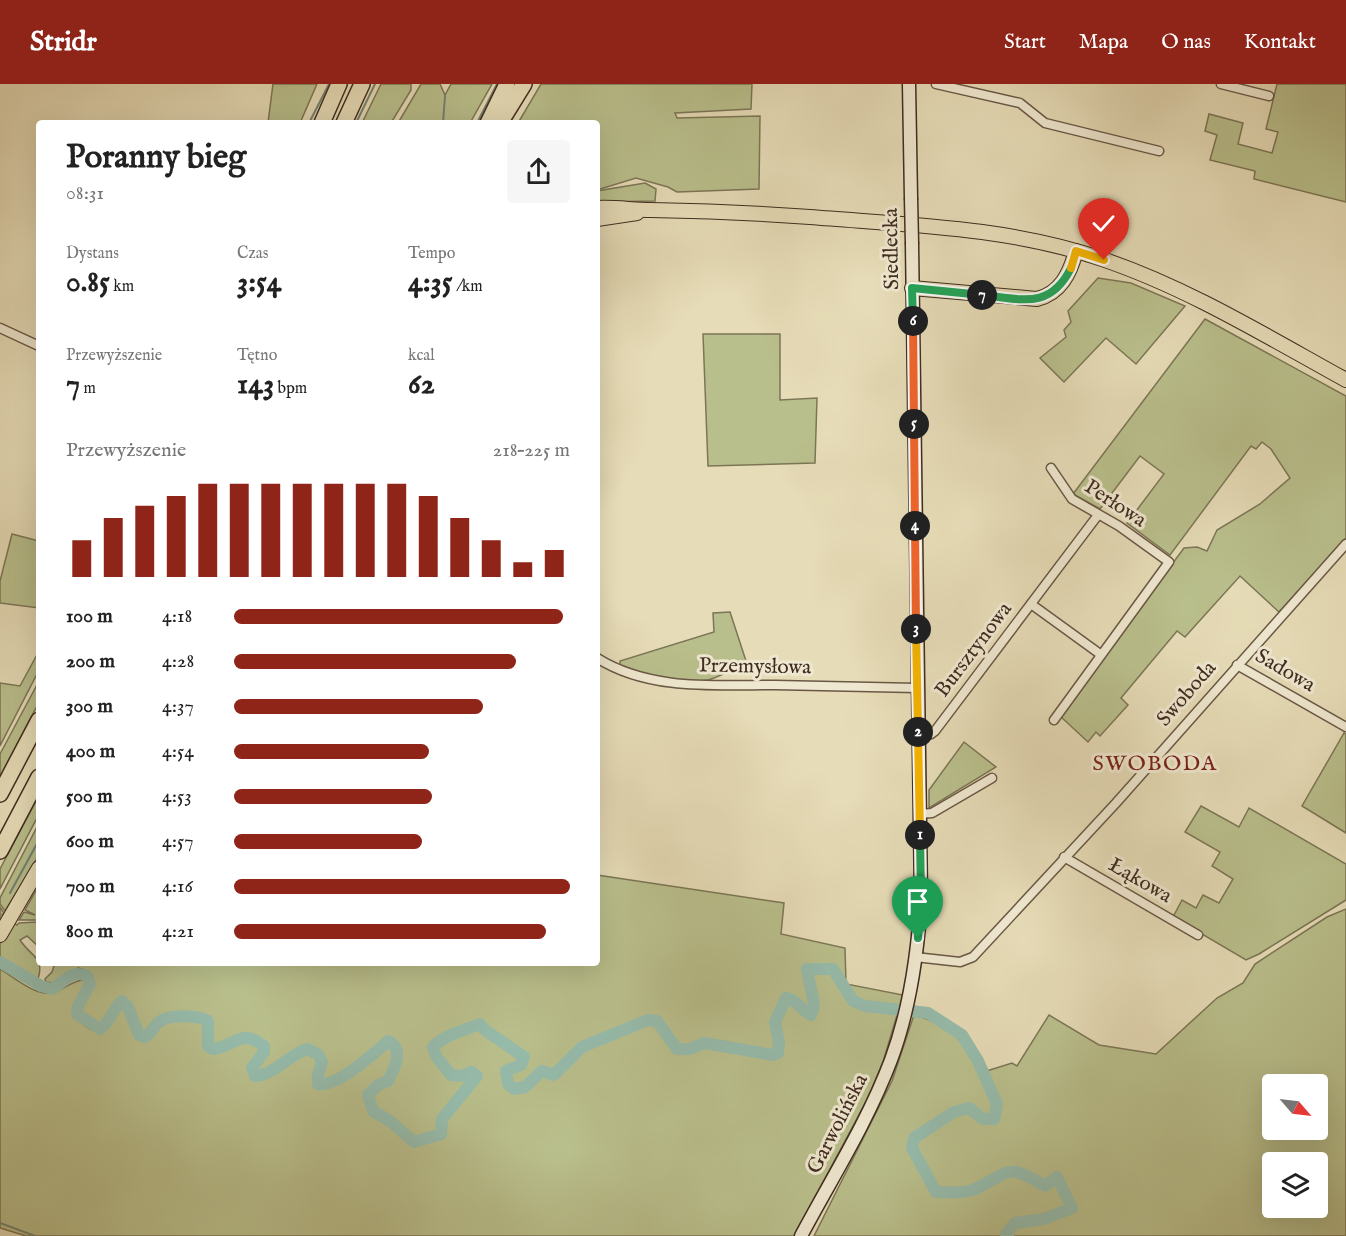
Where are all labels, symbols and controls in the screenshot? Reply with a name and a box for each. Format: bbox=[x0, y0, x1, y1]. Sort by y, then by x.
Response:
text: Stridr bbox=[30, 25, 97, 60]
text: Start bbox=[1004, 29, 1046, 56]
text: Mapa bbox=[1079, 29, 1128, 56]
text: O nas bbox=[1161, 29, 1211, 56]
text: Kontakt bbox=[1244, 29, 1316, 56]
text: Poranny bieg bbox=[66, 137, 246, 179]
button: share bbox=[507, 140, 570, 203]
text: 08:31 bbox=[66, 181, 104, 206]
pin bbox=[1078, 198, 1129, 260]
street label: Siedlecka bbox=[878, 207, 906, 290]
icon: check bbox=[1087, 207, 1120, 240]
text: Dystans bbox=[66, 244, 119, 264]
text: Czas bbox=[237, 244, 268, 264]
text: Tempo bbox=[408, 244, 455, 264]
text: 0.85 bbox=[66, 264, 110, 302]
text: 3:54 bbox=[237, 264, 282, 302]
text: 4:35 bbox=[408, 264, 453, 302]
text: km bbox=[110, 277, 134, 297]
text: /km bbox=[453, 277, 483, 297]
pin: 7 bbox=[967, 280, 997, 310]
text: 7 bbox=[978, 285, 986, 305]
pin: 6 bbox=[898, 306, 928, 336]
text: 6 bbox=[910, 311, 916, 331]
text: Przewyższenie bbox=[66, 346, 162, 366]
text: Tętno bbox=[237, 346, 277, 366]
text: kcal bbox=[408, 346, 435, 366]
text: 7 bbox=[66, 366, 80, 404]
text: 143 bbox=[237, 366, 274, 404]
text: 62 bbox=[408, 366, 435, 404]
text: m bbox=[80, 379, 96, 399]
text: bpm bbox=[274, 379, 307, 399]
pin: 5 bbox=[899, 409, 929, 439]
text: 5 bbox=[911, 414, 917, 434]
text: Przewyższenie bbox=[66, 438, 186, 463]
text: 218–225 m bbox=[493, 438, 570, 463]
street label: Perłowa bbox=[1079, 474, 1152, 535]
pin: 4 bbox=[900, 511, 930, 541]
text: 4 bbox=[911, 516, 919, 536]
street label: Bursztynowa bbox=[929, 596, 1019, 703]
text: 100 m bbox=[66, 604, 113, 629]
text: 4:18 bbox=[162, 604, 192, 629]
pin: 3 bbox=[901, 614, 931, 644]
text: 3 bbox=[913, 619, 919, 639]
street label: Sadowa bbox=[1250, 643, 1321, 699]
text: 200 m bbox=[66, 649, 115, 674]
text: 4:28 bbox=[162, 649, 194, 674]
street label: Przemysłowa bbox=[698, 653, 812, 681]
street label: Swoboda bbox=[1151, 655, 1223, 732]
text: 300 m bbox=[66, 694, 113, 719]
text: 4:37 bbox=[162, 694, 194, 719]
pin: 2 bbox=[903, 717, 933, 747]
text: 2 bbox=[914, 722, 922, 742]
text: 400 m bbox=[66, 739, 115, 764]
text: 4:54 bbox=[162, 739, 194, 764]
district label: SWOBODA bbox=[1092, 750, 1218, 778]
text: 500 m bbox=[66, 784, 113, 809]
text: 4:53 bbox=[162, 784, 192, 809]
pin: 1 bbox=[905, 820, 935, 850]
text: 1 bbox=[917, 825, 923, 845]
text: 600 m bbox=[66, 829, 114, 854]
text: 4:57 bbox=[162, 829, 194, 854]
street label: Łąkowa bbox=[1103, 852, 1177, 910]
text: 700 m bbox=[66, 874, 115, 899]
text: 4:16 bbox=[162, 874, 193, 899]
pin bbox=[892, 876, 943, 938]
icon: arrive bbox=[901, 885, 934, 918]
text: 800 m bbox=[66, 919, 113, 944]
text: 4:21 bbox=[162, 919, 194, 944]
street label: Garwolińska bbox=[801, 1069, 875, 1179]
north arrow bbox=[1262, 1074, 1328, 1140]
map controls bbox=[1262, 1074, 1328, 1218]
button: layers bbox=[1262, 1152, 1328, 1218]

